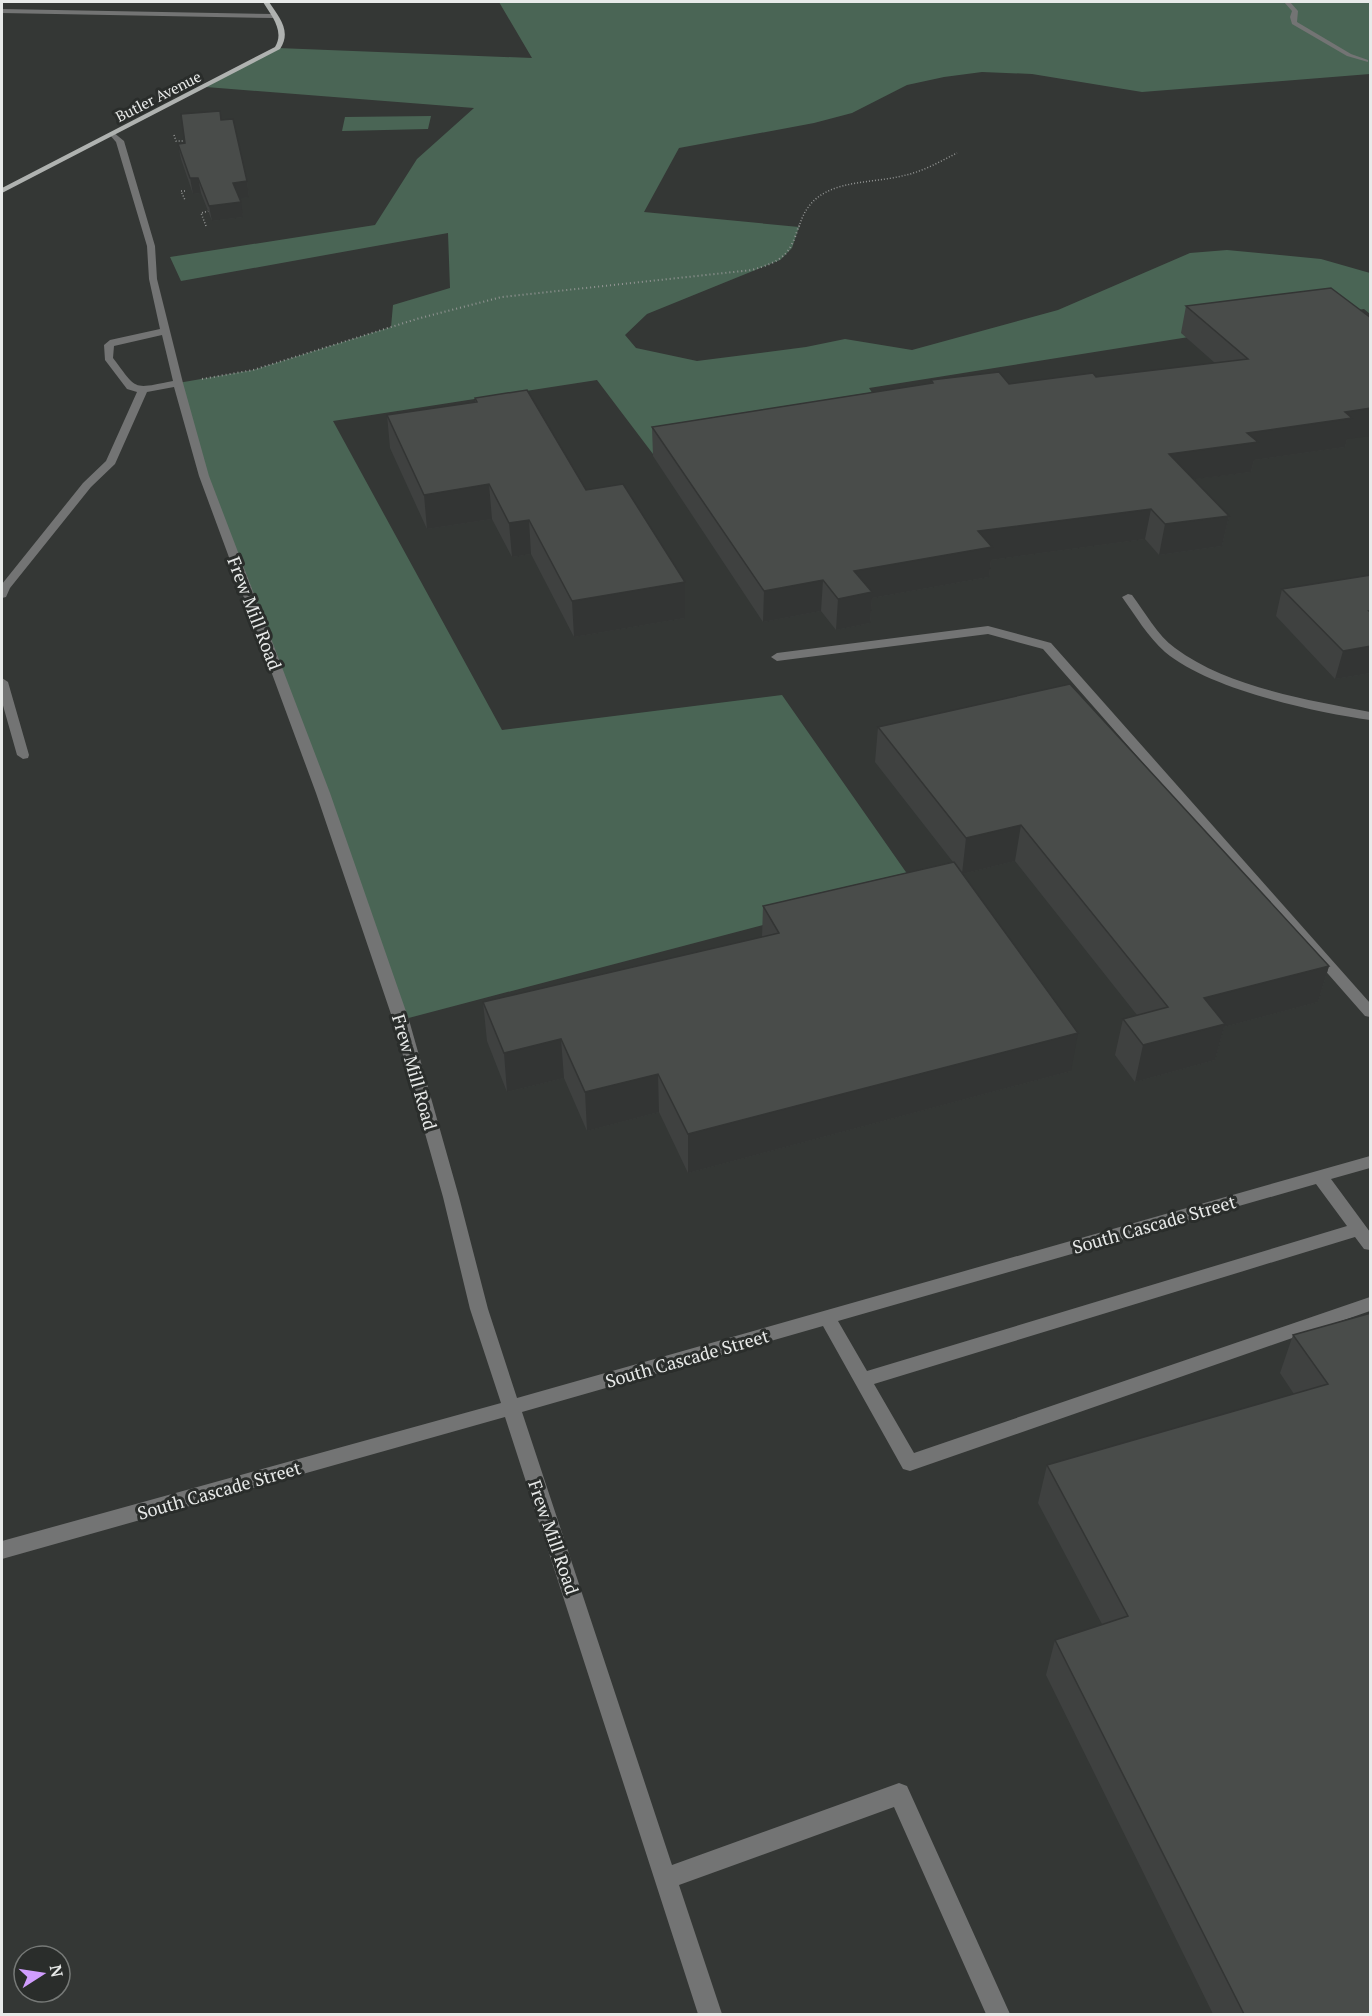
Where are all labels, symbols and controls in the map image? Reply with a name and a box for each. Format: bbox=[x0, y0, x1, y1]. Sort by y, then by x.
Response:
street label: Butler Avenue bbox=[112, 66, 204, 126]
street label: Frew Mill Road bbox=[222, 553, 288, 673]
street label: Frew Mill Road bbox=[387, 1011, 443, 1133]
street label: South Cascade Street bbox=[1069, 1189, 1239, 1259]
street label: South Cascade Street bbox=[602, 1323, 772, 1393]
street label: South Cascade Street bbox=[134, 1455, 304, 1525]
street label: Frew Mill Road bbox=[523, 1477, 585, 1597]
north arrow bbox=[12, 1944, 72, 2004]
text: N bbox=[45, 1963, 69, 1979]

